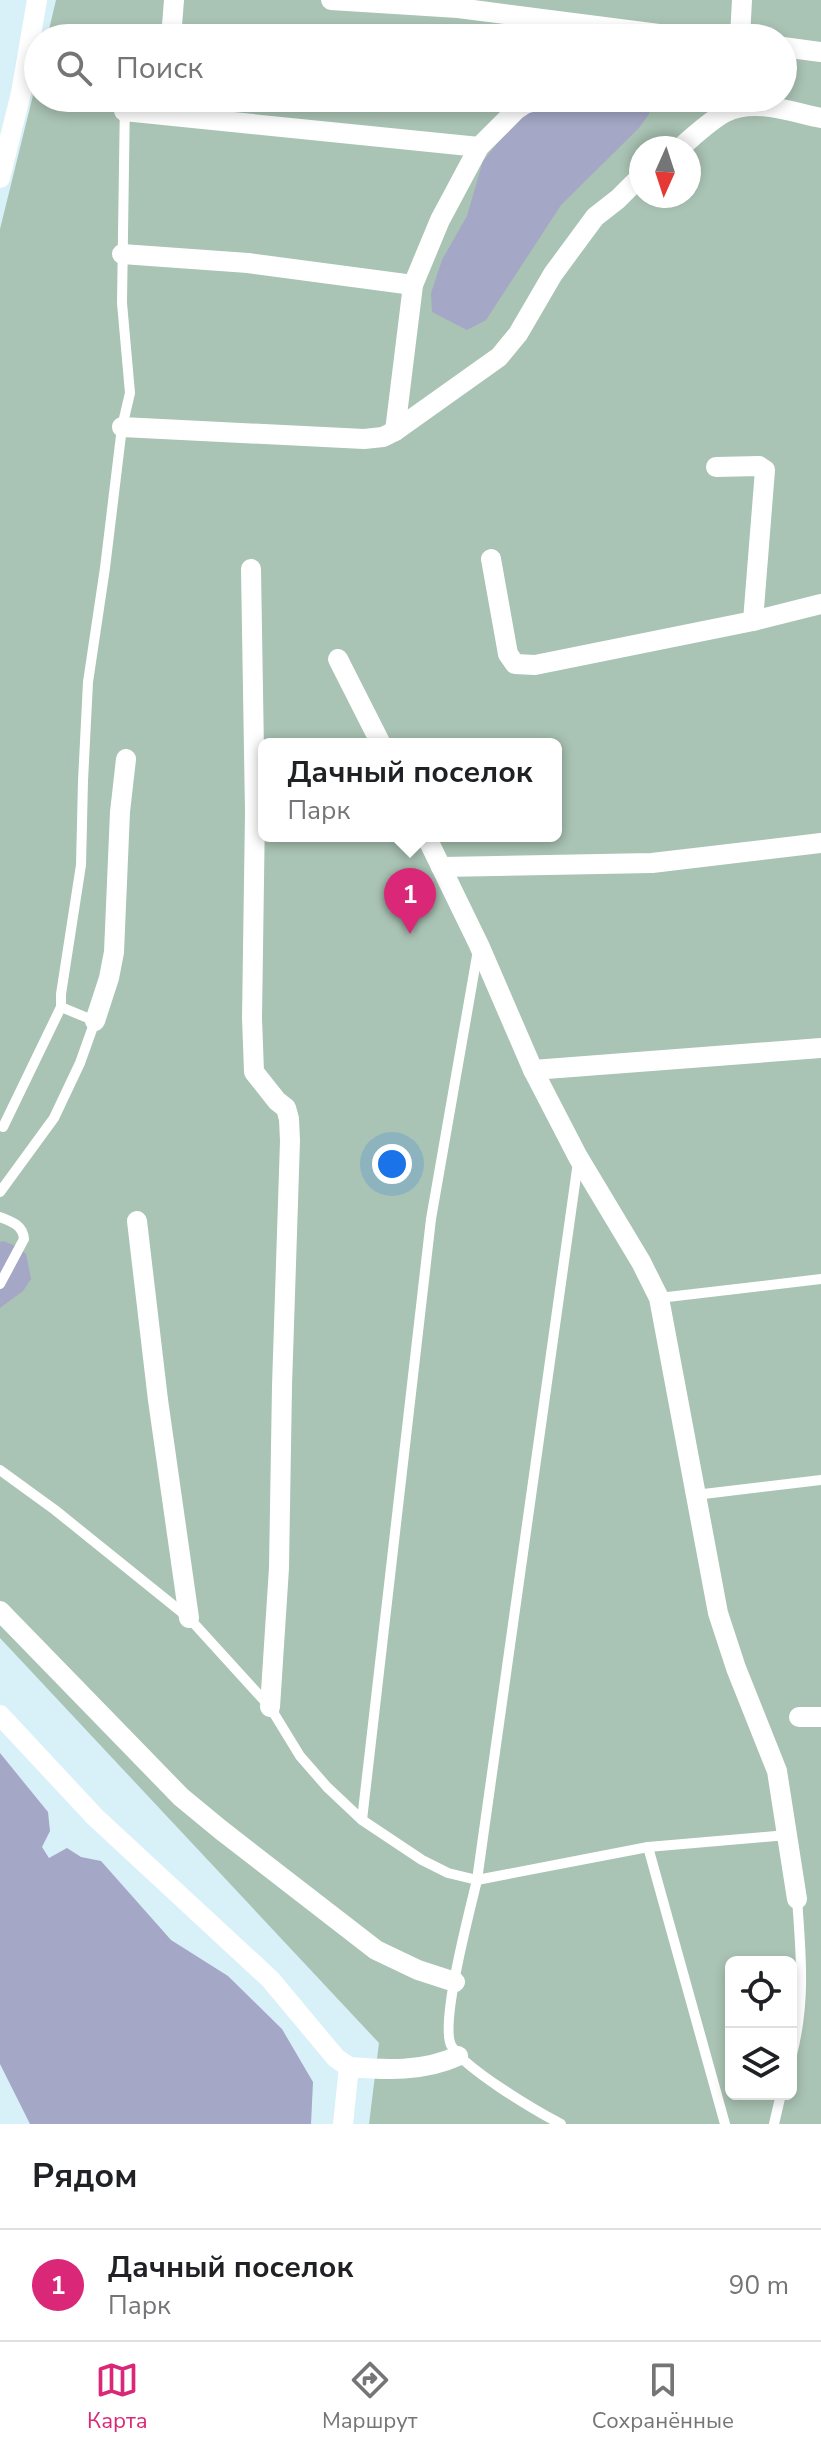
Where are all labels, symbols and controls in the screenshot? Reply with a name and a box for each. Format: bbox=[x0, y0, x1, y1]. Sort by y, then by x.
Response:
search box bbox=[24, 24, 797, 112]
icon: search bbox=[52, 46, 96, 90]
text: Поиск bbox=[116, 48, 203, 89]
north arrow bbox=[629, 136, 701, 208]
popup bbox=[258, 738, 562, 842]
text: Дачный поселок bbox=[287, 752, 533, 793]
text: Парк bbox=[287, 793, 350, 828]
pin: 1 bbox=[384, 868, 436, 934]
your location bbox=[372, 1144, 412, 1184]
map controls bbox=[725, 1956, 797, 2100]
button: locate bbox=[725, 1956, 797, 2028]
button: layers bbox=[725, 2028, 797, 2100]
text: Рядом bbox=[32, 2153, 138, 2199]
text: Дачный поселок bbox=[108, 2247, 353, 2288]
text: 1 bbox=[50, 2268, 66, 2303]
text: 90 m bbox=[729, 2268, 789, 2303]
text: Парк bbox=[108, 2288, 171, 2323]
tab: Карта bbox=[87, 2358, 148, 2436]
tab: Маршрут bbox=[322, 2358, 418, 2436]
tab: Сохранённые bbox=[592, 2358, 734, 2436]

